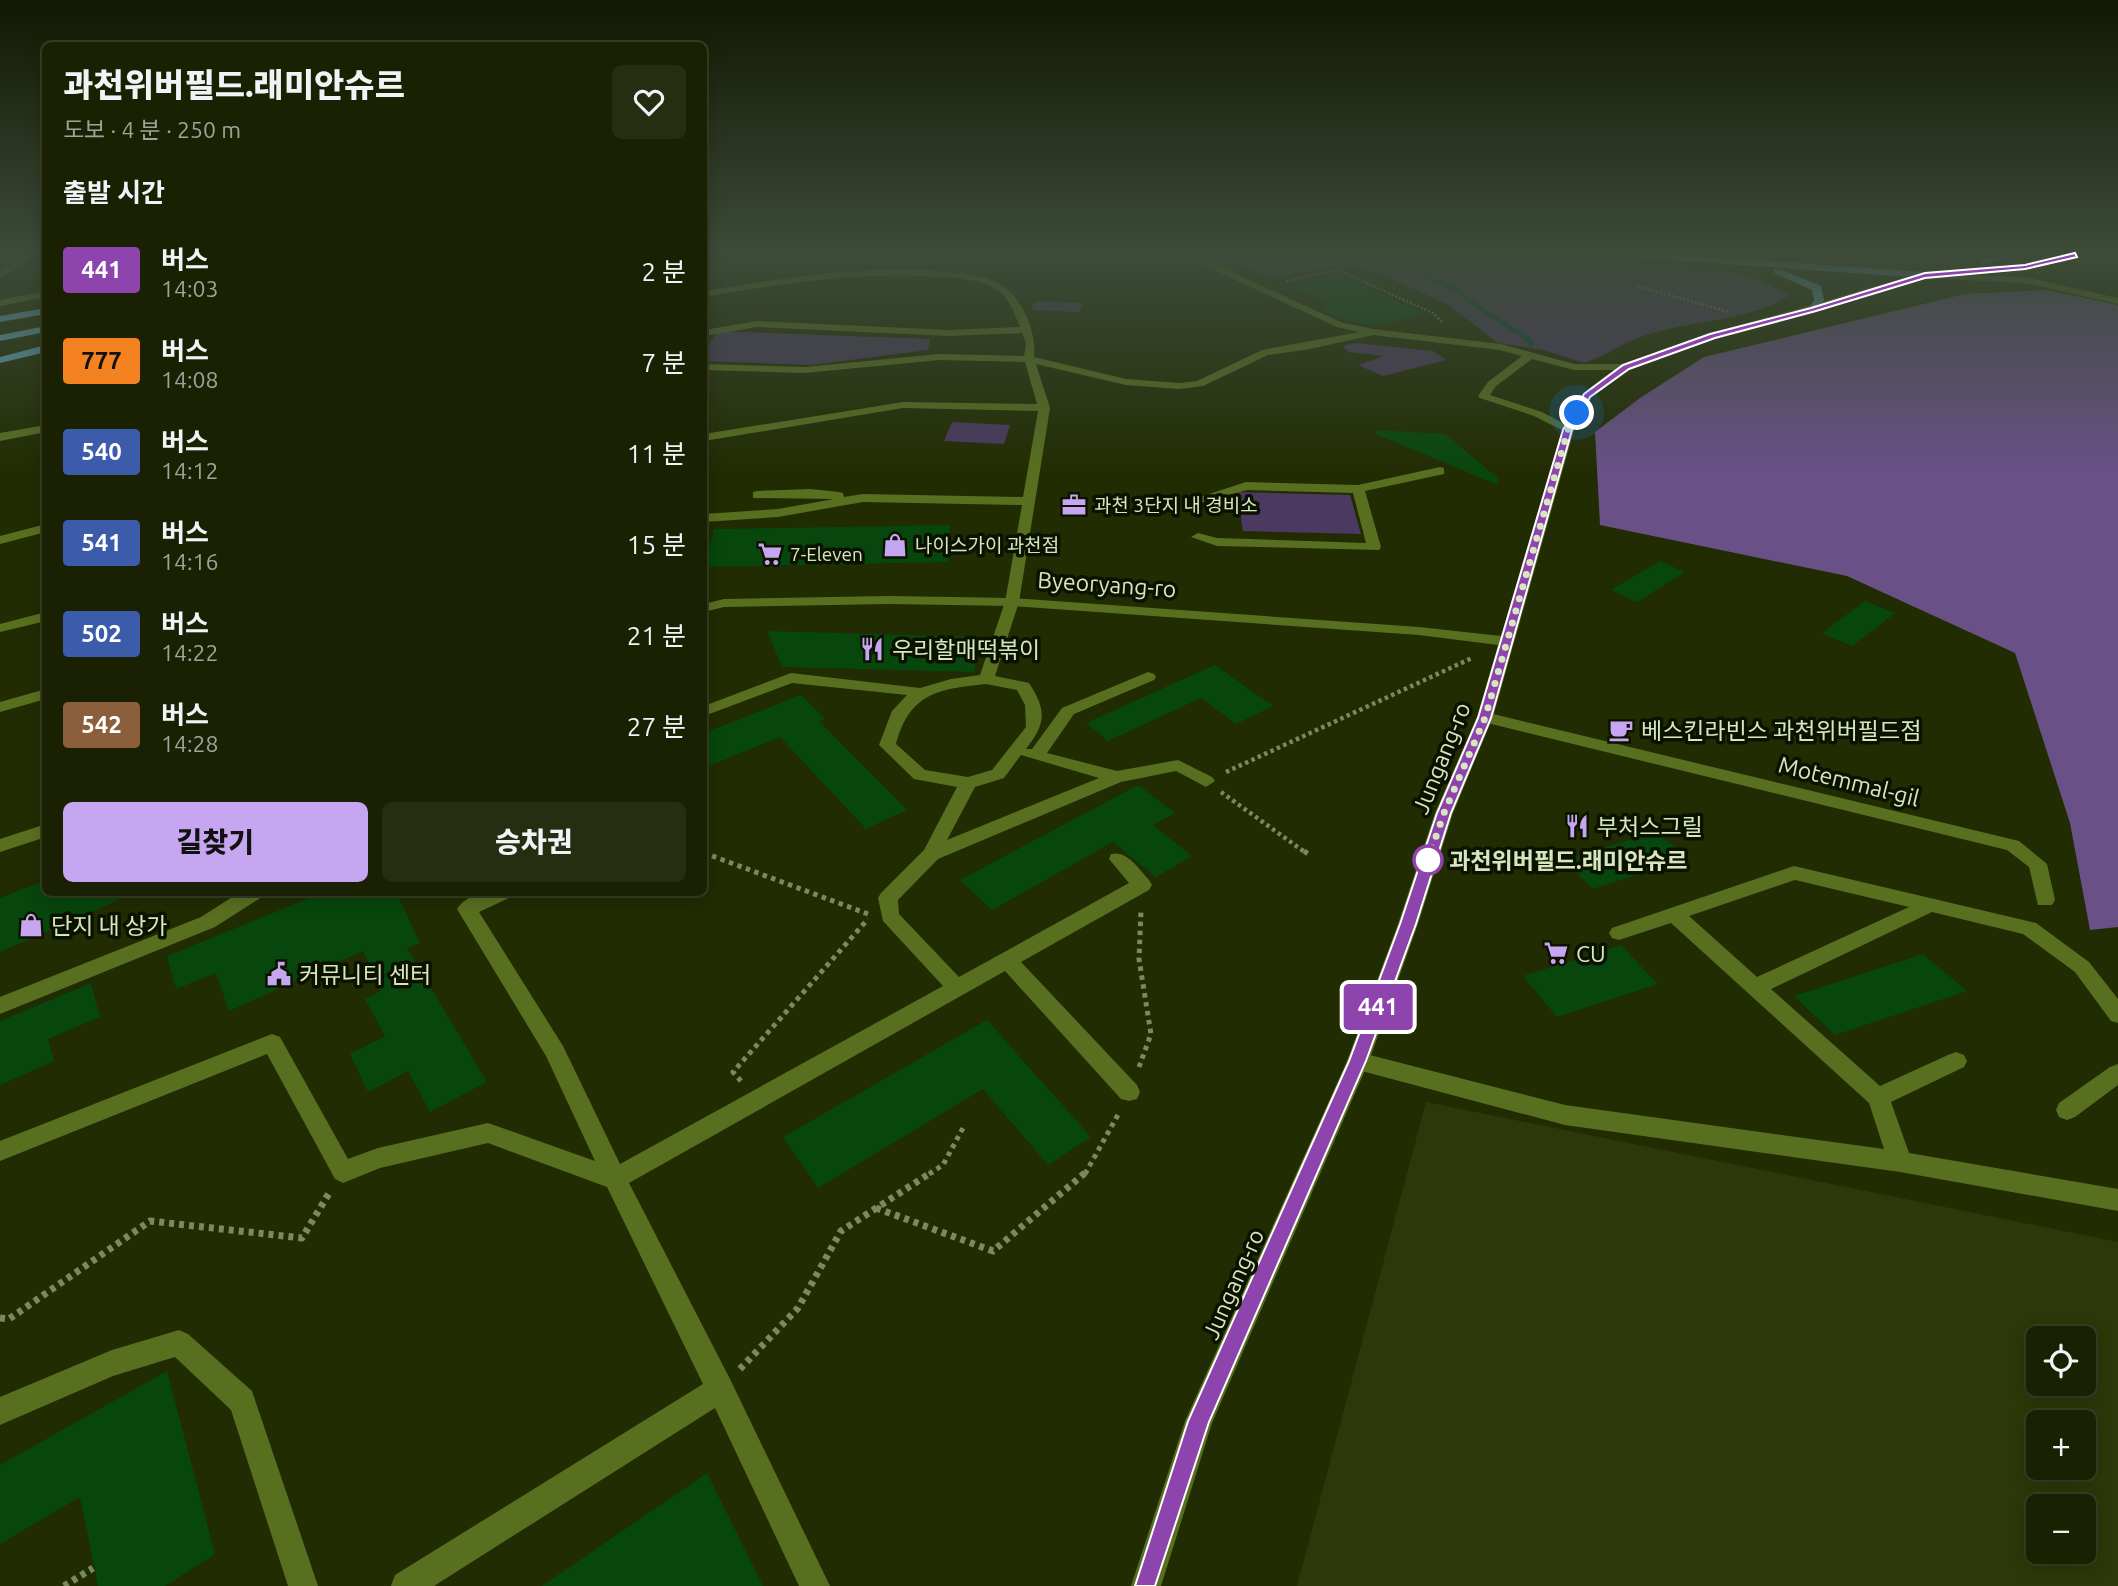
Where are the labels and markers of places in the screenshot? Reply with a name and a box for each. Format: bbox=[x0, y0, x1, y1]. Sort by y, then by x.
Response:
office icon: 과천 3단지 내 경비소 bbox=[1060, 491, 1088, 519]
place label: 과천 3단지 내 경비소 bbox=[1094, 494, 1258, 516]
shop icon: 나이스가이 과천점 bbox=[881, 531, 909, 559]
place label: 나이스가이 과천점 bbox=[915, 534, 1059, 556]
supermarket icon: 7-Eleven bbox=[756, 540, 784, 568]
place label: 7-Eleven bbox=[790, 543, 863, 565]
restaurant icon: 우리할매떡볶이 bbox=[858, 635, 886, 663]
place label: 우리할매떡볶이 bbox=[892, 637, 1040, 662]
cafe icon: 베스킨라빈스 과천위버필드점 bbox=[1607, 716, 1635, 744]
place label: 베스킨라빈스 과천위버필드점 bbox=[1641, 718, 1921, 743]
restaurant icon: 부처스그릴 bbox=[1563, 812, 1591, 840]
place label: 부처스그릴 bbox=[1597, 814, 1703, 839]
marker: 과천위버필드.래미안슈르 bbox=[1413, 845, 1443, 875]
place label: 과천위버필드.래미안슈르 bbox=[1449, 848, 1687, 873]
shop icon: 단지 내 상가 bbox=[17, 911, 45, 939]
place label: 단지 내 상가 bbox=[51, 913, 167, 938]
supermarket icon: CU bbox=[1542, 939, 1570, 967]
place label: CU bbox=[1576, 941, 1606, 966]
public building icon: 커뮤니티 센터 bbox=[265, 960, 293, 988]
place label: 커뮤니티 센터 bbox=[299, 962, 431, 987]

